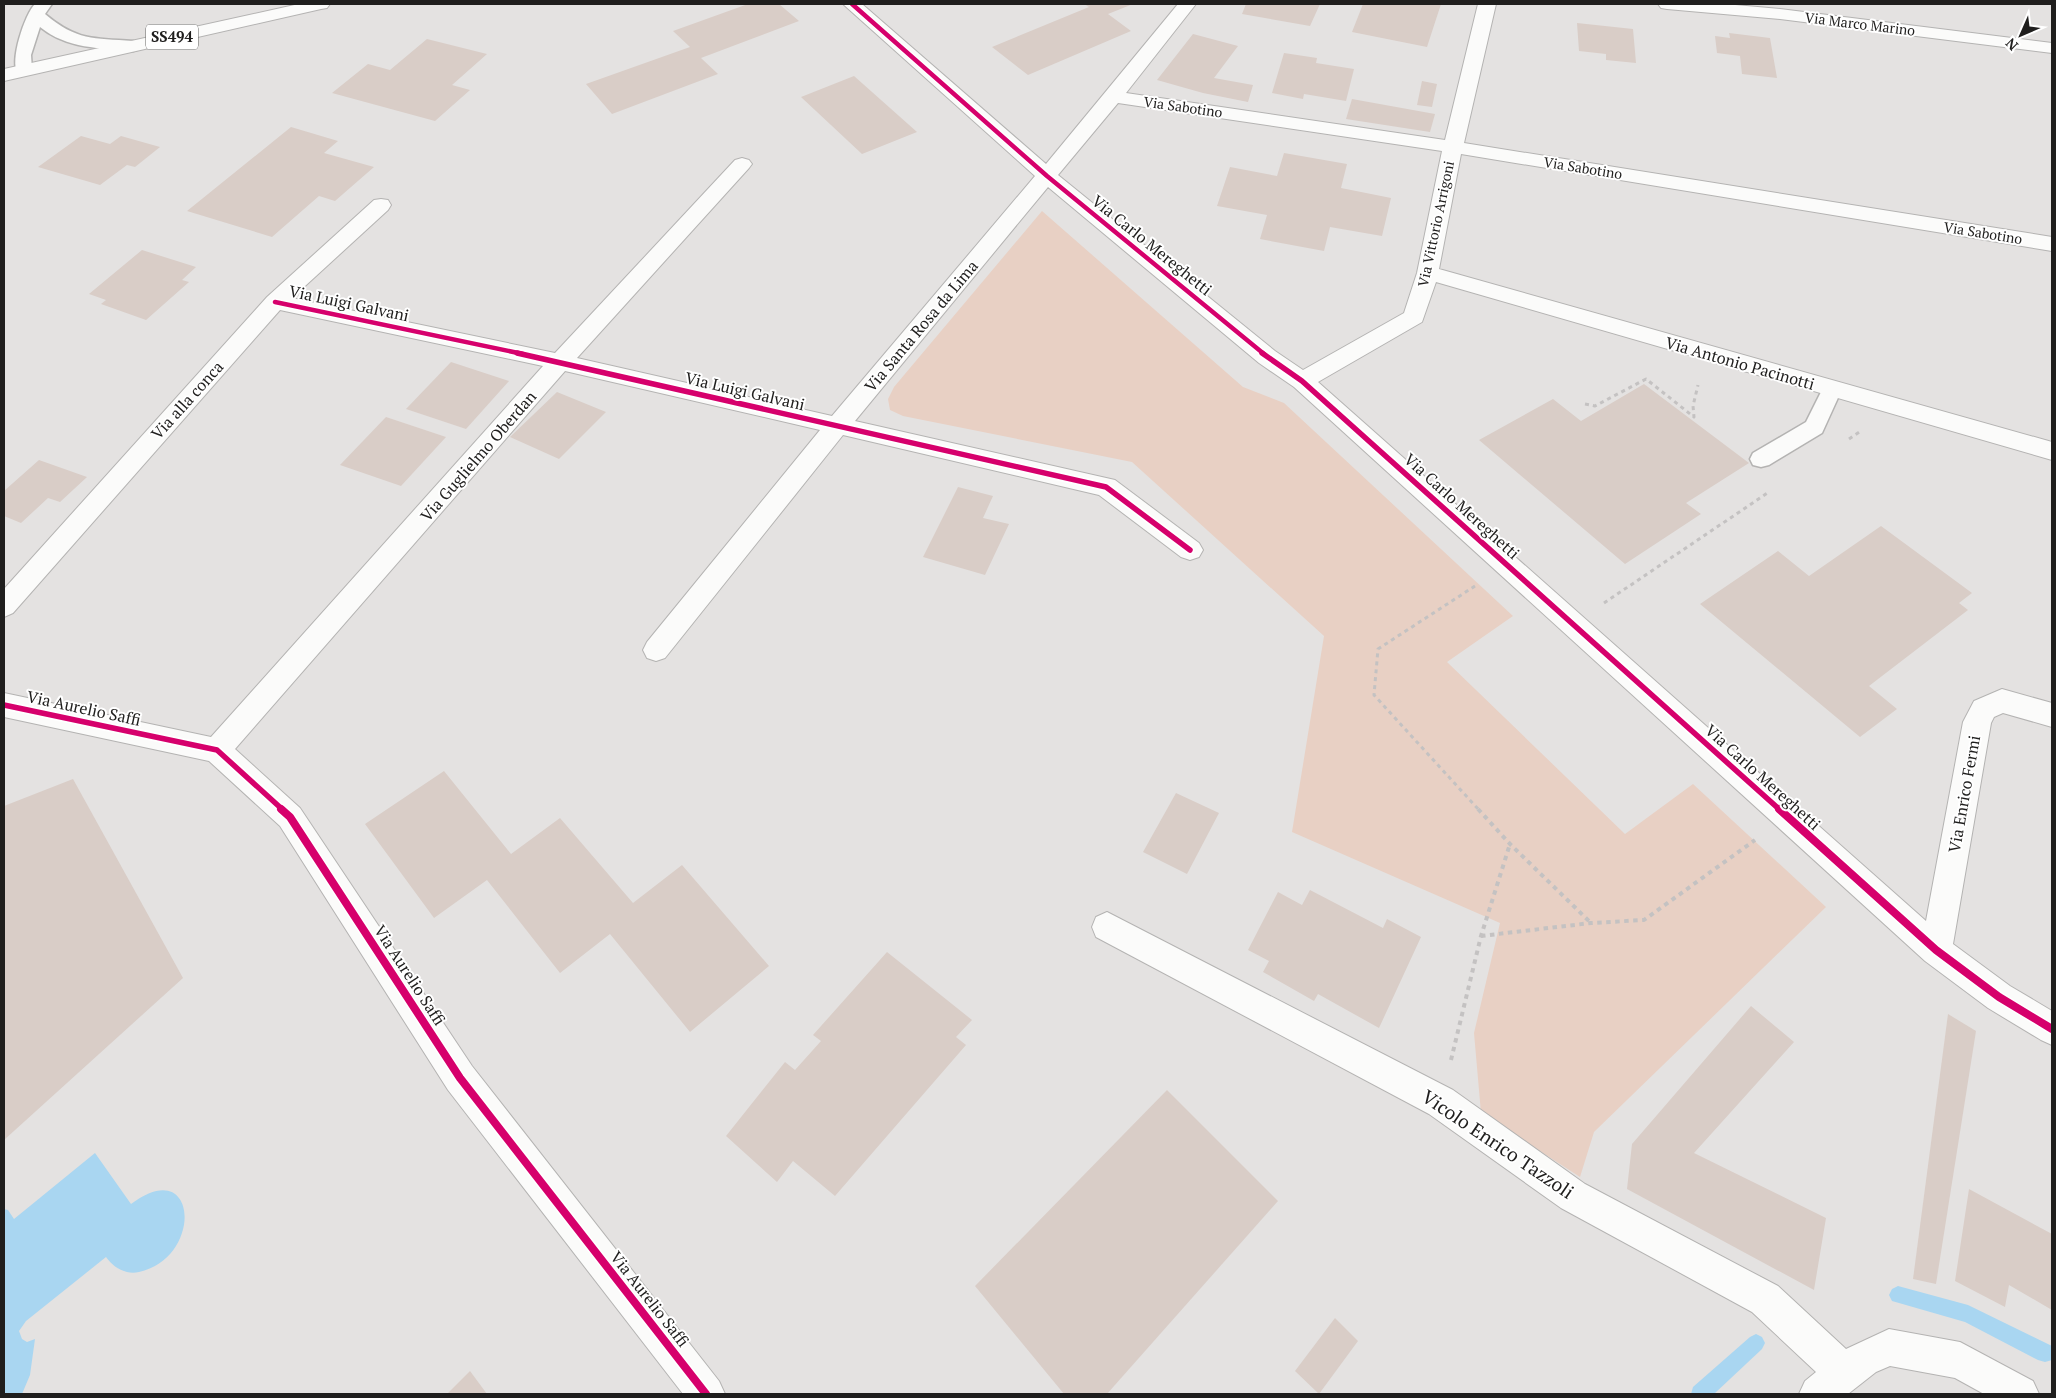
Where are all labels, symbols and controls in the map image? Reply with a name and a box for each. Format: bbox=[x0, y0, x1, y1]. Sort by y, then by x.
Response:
street label: Via Marco Marino bbox=[1804, 7, 1917, 40]
north arrow bbox=[1996, 10, 2046, 60]
road number: SS494 bbox=[146, 24, 198, 50]
text: N bbox=[2001, 34, 2022, 55]
street label: Via Sabotino bbox=[1142, 92, 1224, 121]
street label: Via Sabotino bbox=[1542, 152, 1624, 183]
street label: Via Vittorio Arrigoni bbox=[1413, 159, 1458, 289]
street label: Via Carlo Mereghetti bbox=[1087, 190, 1217, 300]
street label: Via Sabotino bbox=[1942, 217, 2024, 248]
street label: Via Santa Rosa da Lima bbox=[859, 255, 983, 397]
street label: Via Luigi Galvani bbox=[287, 280, 411, 326]
street label: Via Antonio Pacinotti bbox=[1663, 331, 1817, 395]
street label: Via alla conca bbox=[146, 356, 228, 444]
street label: Via Luigi Galvani bbox=[683, 367, 807, 415]
street label: Via Guglielmo Oberdan bbox=[415, 386, 541, 526]
street label: Via Carlo Mereghetti bbox=[1399, 448, 1525, 564]
street label: Via Aurelio Saffi bbox=[25, 685, 143, 731]
street label: Via Carlo Mereghetti bbox=[1700, 719, 1826, 835]
street label: Via Enrico Fermi bbox=[1943, 733, 1985, 854]
street label: Via Aurelio Saffi bbox=[369, 920, 451, 1030]
street label: Vicolo Enrico Tazzoli bbox=[1417, 1083, 1579, 1204]
street label: Via Aurelio Saffi bbox=[606, 1247, 694, 1351]

